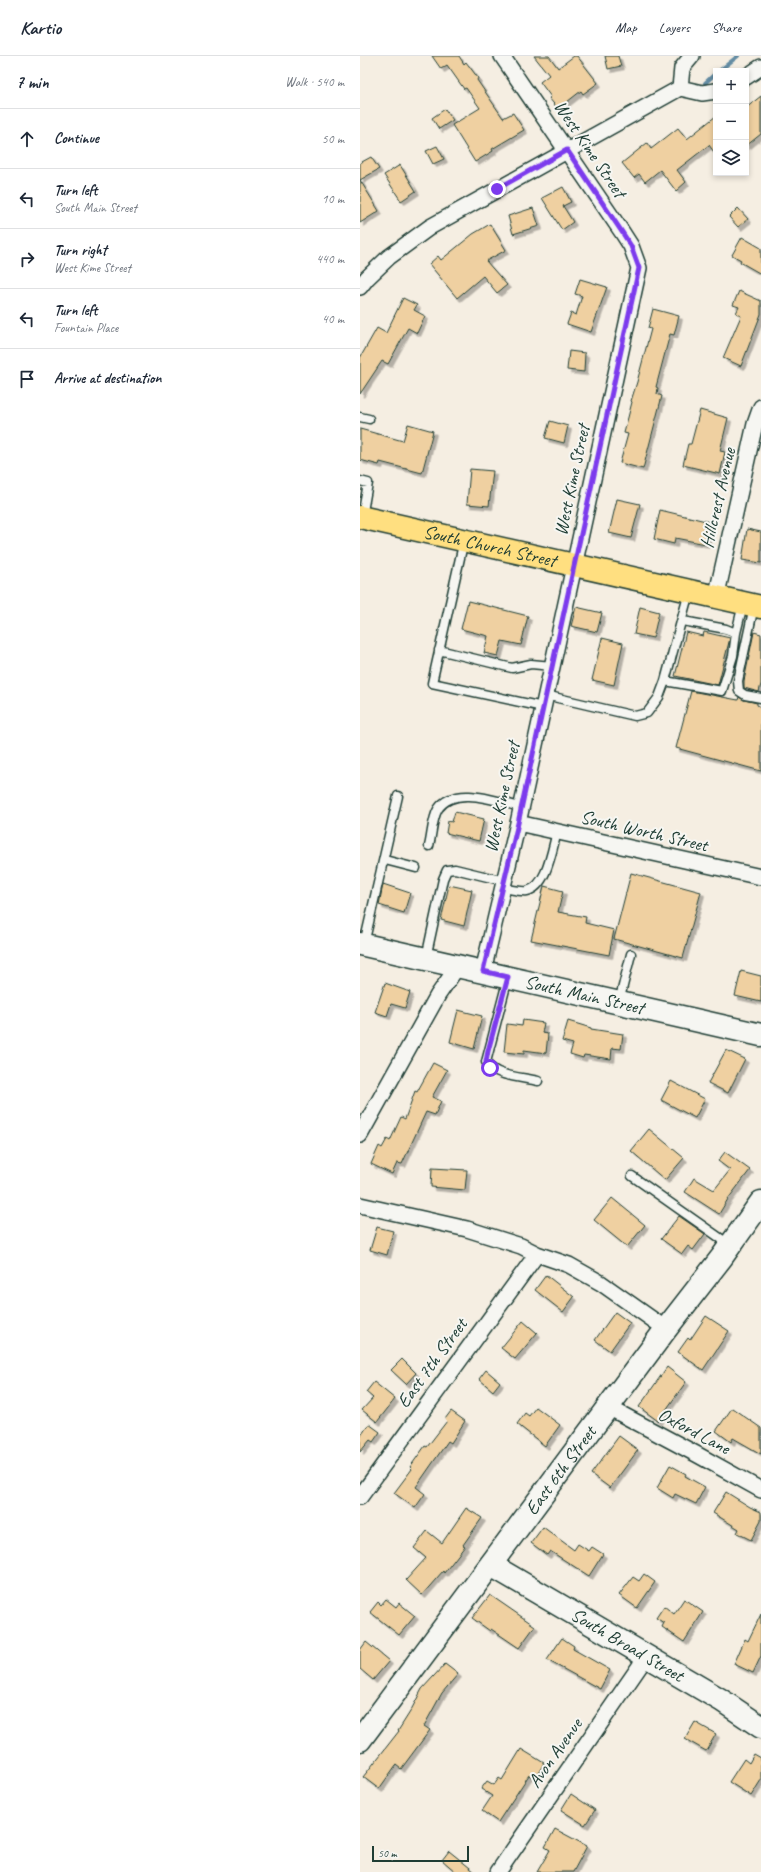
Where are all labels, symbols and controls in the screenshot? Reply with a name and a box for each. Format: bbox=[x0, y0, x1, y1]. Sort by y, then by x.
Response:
text: Kartio bbox=[20, 16, 61, 40]
text: Map bbox=[615, 19, 637, 36]
text: Layers bbox=[659, 19, 690, 36]
text: Share bbox=[712, 19, 741, 36]
map controls bbox=[713, 68, 749, 176]
button: + bbox=[713, 68, 749, 104]
text: 7 min bbox=[16, 72, 49, 93]
text: Walk · 540 m bbox=[285, 74, 344, 90]
street label: West Kime Street bbox=[549, 96, 633, 205]
button: − bbox=[713, 104, 749, 140]
icon: ahead bbox=[16, 128, 38, 150]
text: Continue bbox=[54, 129, 99, 148]
text: 50 m bbox=[322, 131, 344, 147]
button: layers bbox=[713, 140, 749, 176]
route end bbox=[488, 180, 506, 198]
text: Turn left bbox=[54, 181, 97, 200]
icon: left bbox=[16, 188, 38, 210]
text: 10 m bbox=[322, 191, 344, 207]
text: South Main Street bbox=[54, 200, 137, 216]
text: Turn right bbox=[54, 241, 107, 260]
icon: right bbox=[16, 248, 38, 270]
text: 440 m bbox=[316, 251, 344, 267]
text: West Kime Street bbox=[54, 260, 131, 276]
text: Turn left bbox=[54, 301, 97, 320]
icon: left bbox=[16, 308, 38, 330]
text: 40 m bbox=[322, 311, 344, 327]
text: Fountain Place bbox=[54, 320, 118, 336]
icon: arrive bbox=[16, 368, 38, 390]
text: Arrive at destination bbox=[54, 369, 161, 388]
street label: West Kime Street bbox=[549, 420, 596, 537]
street label: Hillcrest Avenue bbox=[695, 444, 742, 550]
street label: South Church Street bbox=[421, 520, 561, 573]
street label: West Kime Street bbox=[479, 737, 526, 854]
street label: South Worth Street bbox=[578, 805, 712, 858]
street label: South Main Street bbox=[523, 970, 649, 1021]
route start bbox=[481, 1059, 499, 1077]
street label: East 7th Street bbox=[391, 1312, 474, 1412]
street label: Oxford Lane bbox=[654, 1402, 736, 1461]
street label: East 6th Street bbox=[520, 1420, 603, 1520]
street label: South Broad Street bbox=[567, 1603, 689, 1688]
street label: Avon Avenue bbox=[522, 1712, 589, 1792]
scale bar bbox=[372, 1844, 469, 1863]
text: 50 m bbox=[378, 1846, 397, 1860]

